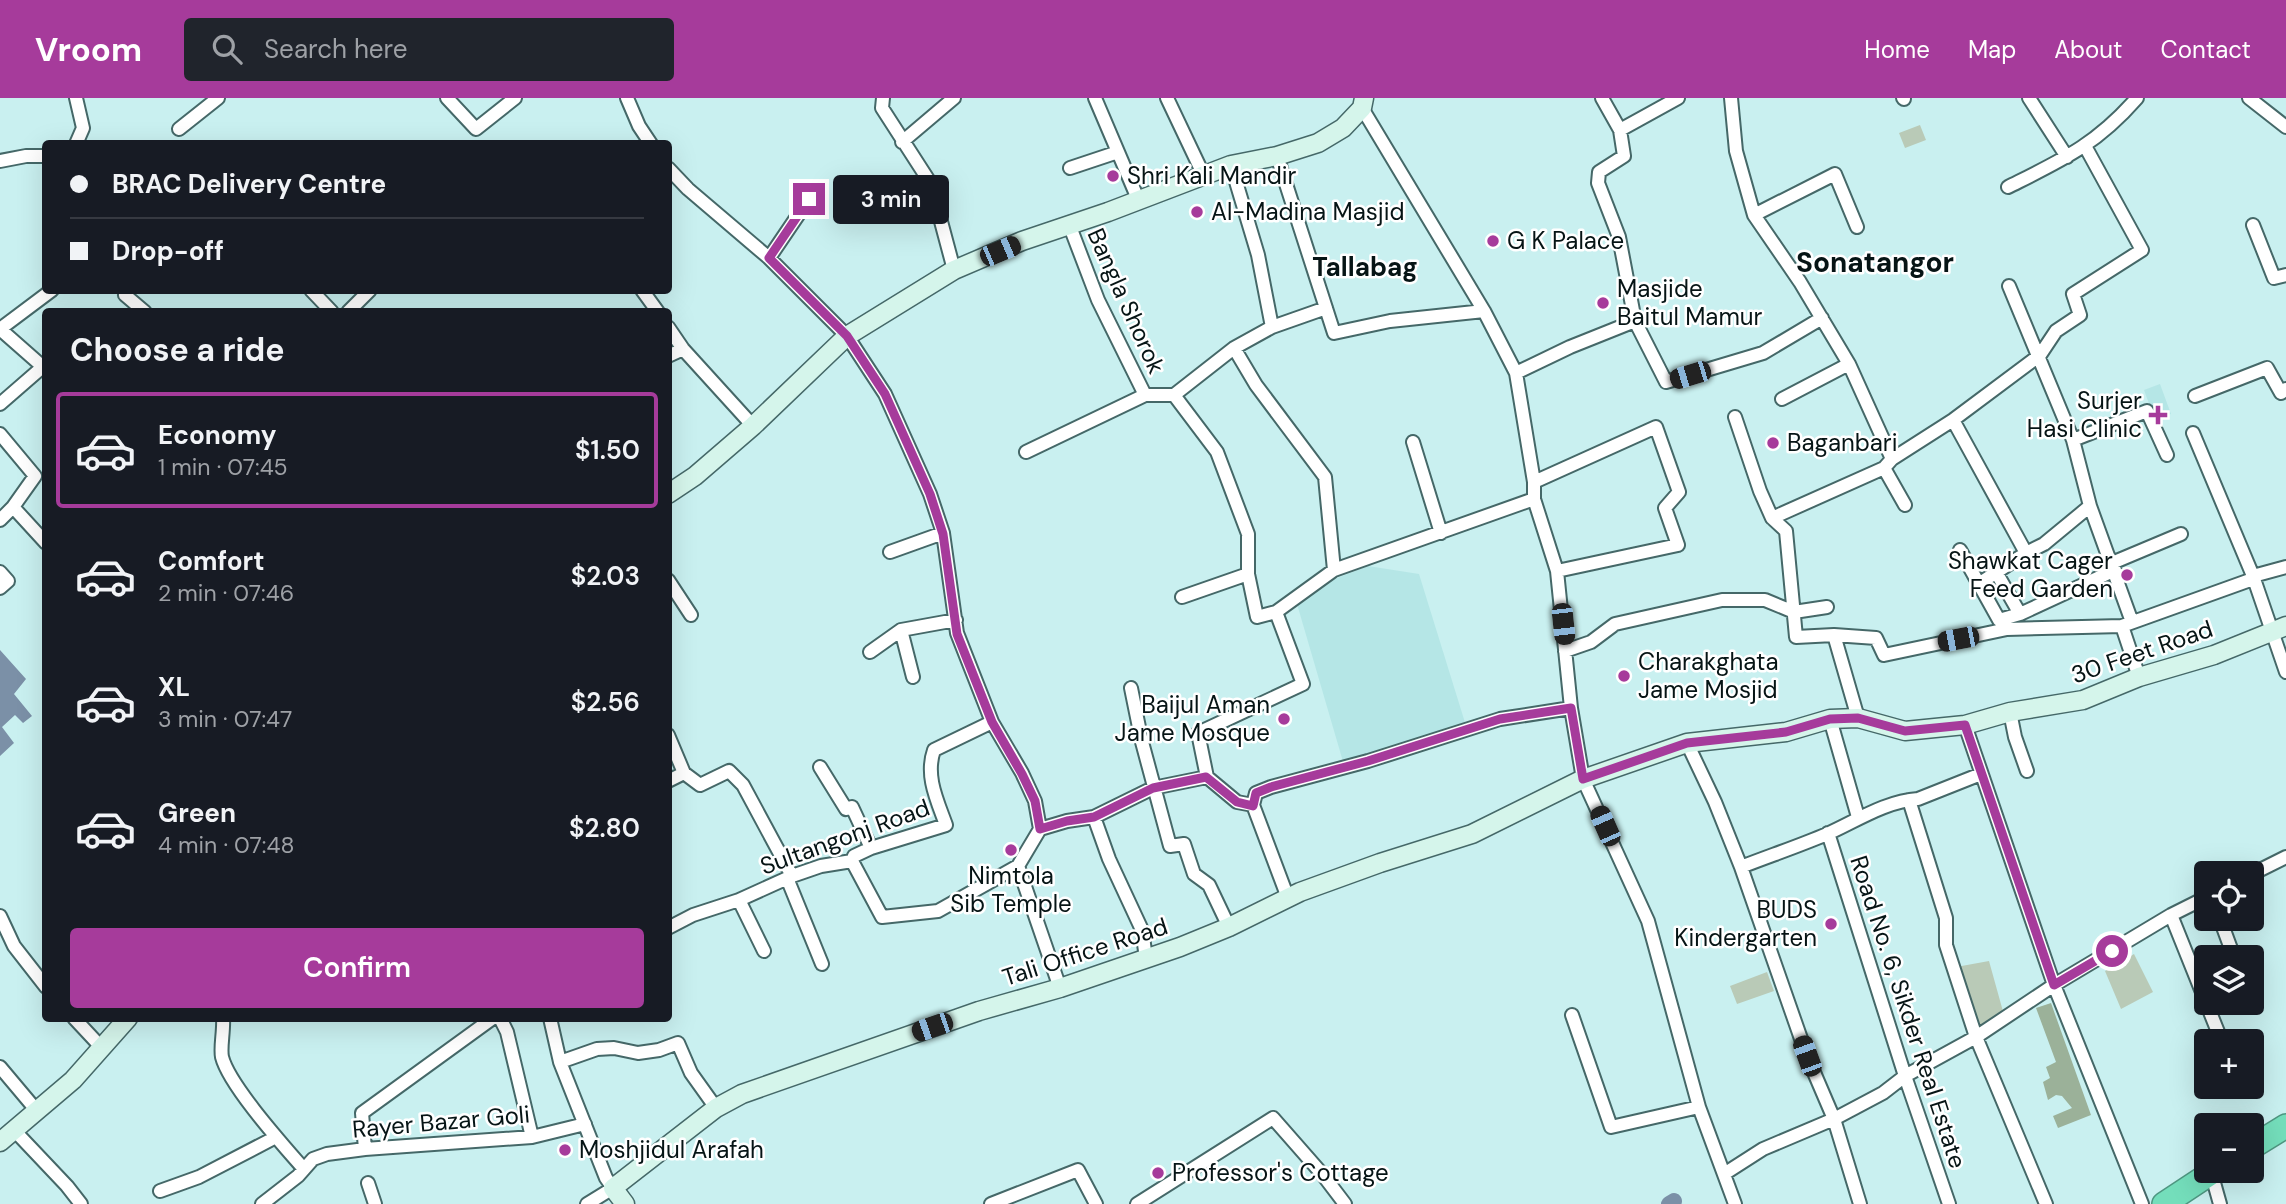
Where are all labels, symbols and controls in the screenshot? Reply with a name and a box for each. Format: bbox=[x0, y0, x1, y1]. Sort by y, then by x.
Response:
search box bbox=[184, 18, 674, 81]
text: Vroom bbox=[35, 28, 142, 71]
icon: search bbox=[208, 30, 246, 68]
text: Search here bbox=[264, 32, 408, 66]
text: Home bbox=[1864, 34, 1930, 65]
text: Map bbox=[1968, 34, 2016, 65]
text: About bbox=[2054, 34, 2123, 65]
text: Contact bbox=[2161, 34, 2251, 65]
place label: Shri Kali Mandir bbox=[1127, 160, 1297, 191]
text: BRAC Delivery Centre bbox=[112, 167, 386, 201]
marker: Shri Kali Mandir bbox=[1105, 168, 1121, 184]
callout: 3 min bbox=[834, 174, 949, 224]
route end bbox=[793, 183, 825, 215]
text: 3 min bbox=[861, 184, 921, 214]
place label: Al-Madina Masjid bbox=[1211, 196, 1404, 227]
marker: Al-Madina Masjid bbox=[1189, 204, 1205, 220]
street label: Bangla Shorok bbox=[1081, 223, 1172, 378]
place label: G K Palace bbox=[1507, 225, 1624, 256]
car bbox=[977, 233, 1024, 269]
marker: G K Palace bbox=[1485, 233, 1501, 249]
text: Drop-off bbox=[112, 234, 224, 268]
district label: Sonatangor bbox=[1796, 244, 1954, 281]
district label: Tallabag bbox=[1312, 250, 1418, 284]
place label: Masjide Baitul Mamur bbox=[1617, 273, 1763, 332]
marker: Masjide Baitul Mamur bbox=[1595, 295, 1611, 311]
text: Choose a ride bbox=[70, 329, 285, 371]
car bbox=[1667, 359, 1714, 391]
place label: Surjer Hasi Clinic bbox=[2027, 385, 2142, 444]
marker: Surjer Hasi Clinic bbox=[2148, 405, 2168, 425]
text: Economy bbox=[158, 418, 276, 452]
icon: car bbox=[74, 419, 137, 482]
place label: Baganbari bbox=[1787, 427, 1897, 458]
text: $1.50 bbox=[575, 433, 640, 467]
marker: Baganbari bbox=[1765, 435, 1781, 451]
text: 1 min · 07:45 bbox=[158, 452, 288, 482]
text: Comfort bbox=[158, 544, 264, 578]
icon: car bbox=[74, 545, 137, 608]
place label: Shawkat Cager Feed Garden bbox=[1948, 545, 2113, 604]
text: $2.03 bbox=[571, 559, 640, 593]
marker: Shawkat Cager Feed Garden bbox=[2119, 567, 2135, 583]
text: 2 min · 07:46 bbox=[158, 578, 294, 608]
car bbox=[1551, 602, 1576, 646]
street label: 30 Feet Road bbox=[2067, 613, 2217, 690]
car bbox=[1936, 625, 1981, 653]
place label: Charakghata Jame Mosjid bbox=[1638, 646, 1778, 705]
marker: Charakghata Jame Mosjid bbox=[1616, 668, 1632, 684]
text: XL bbox=[158, 670, 190, 704]
icon: car bbox=[74, 671, 137, 734]
text: $2.56 bbox=[571, 685, 640, 719]
place label: Baijul Aman Jame Mosque bbox=[1115, 689, 1270, 748]
text: 3 min · 07:47 bbox=[158, 704, 292, 734]
marker: Baijul Aman Jame Mosque bbox=[1276, 711, 1292, 727]
street label: Sultangonj Road bbox=[756, 791, 934, 882]
text: Green bbox=[158, 796, 236, 830]
icon: car bbox=[74, 797, 137, 860]
car bbox=[1587, 803, 1624, 849]
text: $2.80 bbox=[569, 811, 640, 845]
text: 4 min · 07:48 bbox=[158, 830, 294, 860]
marker: Nimtola Sib Temple bbox=[1003, 842, 1019, 858]
street label: Road No. 6, Sikder Real Estate bbox=[1843, 852, 1974, 1172]
place label: Nimtola Sib Temple bbox=[950, 860, 1072, 919]
map controls bbox=[2194, 861, 2264, 1183]
button: locate bbox=[2194, 861, 2264, 931]
place label: BUDS Kindergarten bbox=[1674, 894, 1817, 953]
street label: Tali Office Road bbox=[998, 910, 1171, 993]
marker: BUDS Kindergarten bbox=[1823, 916, 1839, 932]
button: Confirm bbox=[70, 928, 644, 1008]
route start bbox=[2096, 935, 2128, 967]
button: layers bbox=[2194, 945, 2264, 1015]
car bbox=[909, 1010, 956, 1044]
button: + bbox=[2194, 1029, 2264, 1099]
car bbox=[1790, 1033, 1825, 1079]
street label: Rayer Bazar Goli bbox=[351, 1098, 531, 1145]
button: − bbox=[2194, 1113, 2264, 1183]
place label: Moshjidul Arafah bbox=[579, 1134, 764, 1165]
marker: Moshjidul Arafah bbox=[557, 1142, 573, 1158]
place label: Professor's Cottage bbox=[1172, 1157, 1389, 1188]
marker: Professor's Cottage bbox=[1150, 1165, 1166, 1181]

